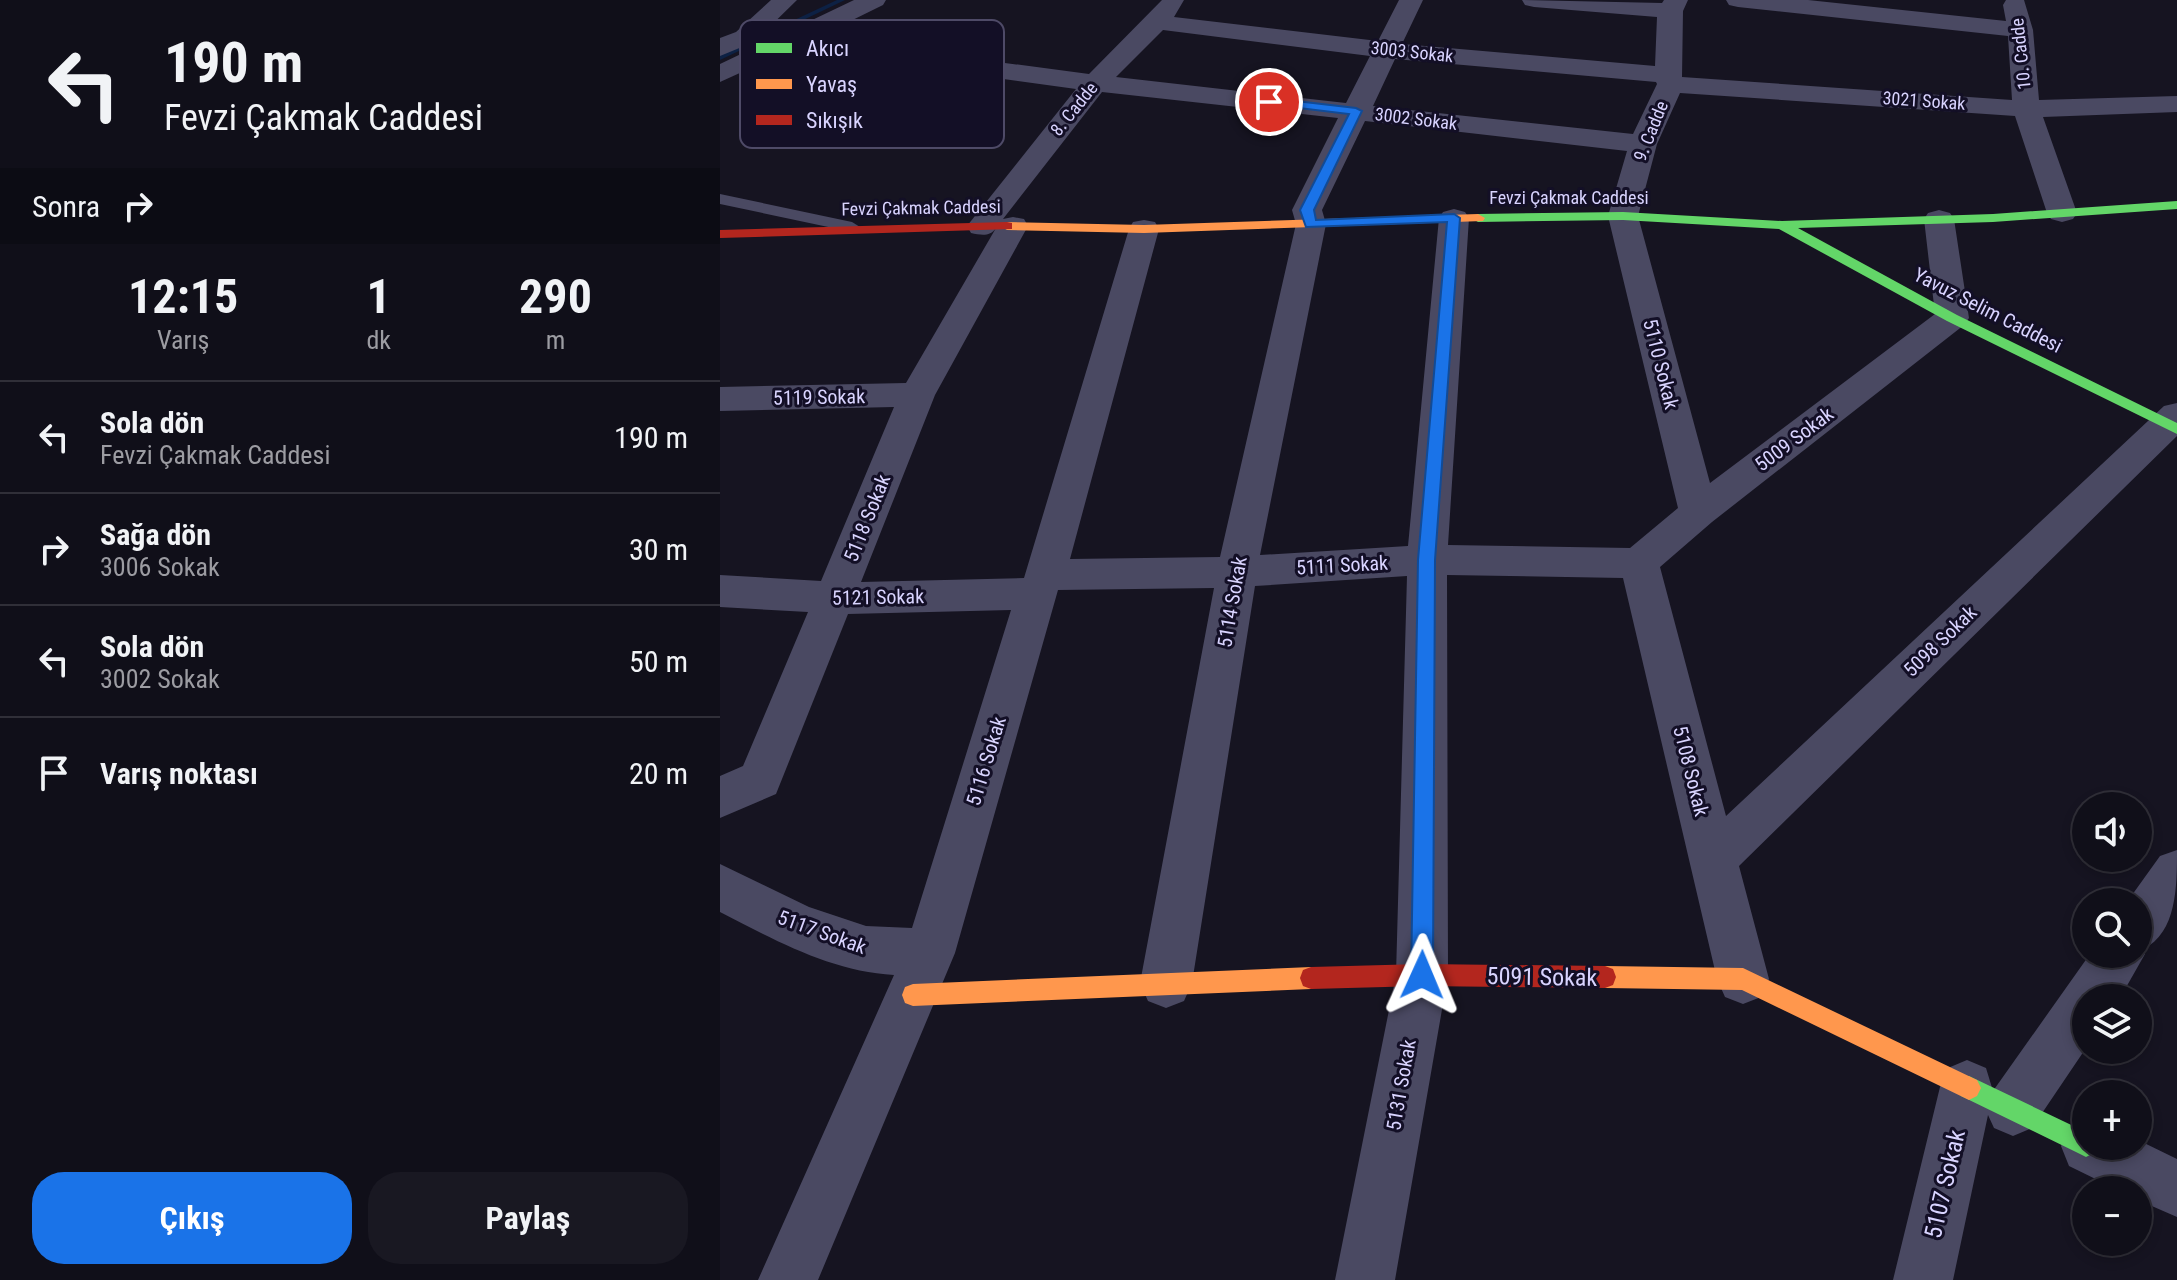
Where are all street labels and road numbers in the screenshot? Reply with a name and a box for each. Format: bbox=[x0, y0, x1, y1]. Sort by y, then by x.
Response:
street label: 10. Cadde bbox=[2006, 17, 2035, 91]
street label: 3003 Sokak bbox=[1370, 37, 1454, 66]
street label: 8. Cadde bbox=[1046, 78, 1102, 140]
street label: 3021 Sokak bbox=[1882, 87, 1966, 114]
street label: 9. Cadde bbox=[1629, 98, 1672, 164]
street label: 3002 Sokak bbox=[1374, 103, 1458, 134]
street label: Fevzi Çakmak Caddesi bbox=[1489, 187, 1649, 208]
street label: Fevzi Çakmak Caddesi bbox=[841, 196, 1001, 219]
street label: Yavuz Selim Caddesi bbox=[1910, 262, 2066, 358]
street label: 5110 Sokak bbox=[1638, 316, 1684, 412]
street label: 5119 Sokak bbox=[773, 384, 865, 410]
street label: 5009 Sokak bbox=[1750, 402, 1838, 476]
street label: 5118 Sokak bbox=[839, 471, 895, 565]
street label: 5111 Sokak bbox=[1295, 551, 1389, 579]
street label: 5114 Sokak bbox=[1212, 555, 1252, 649]
street label: 5121 Sokak bbox=[832, 584, 924, 610]
street label: 5098 Sokak bbox=[1899, 600, 1981, 682]
street label: 5116 Sokak bbox=[961, 713, 1011, 809]
street label: 5108 Sokak bbox=[1668, 723, 1714, 819]
street label: 5117 Sokak bbox=[775, 905, 869, 959]
street label: 5091 Sokak bbox=[1486, 962, 1598, 992]
street label: 5131 Sokak bbox=[1381, 1038, 1421, 1132]
street label: 5107 Sokak bbox=[1919, 1127, 1971, 1241]

